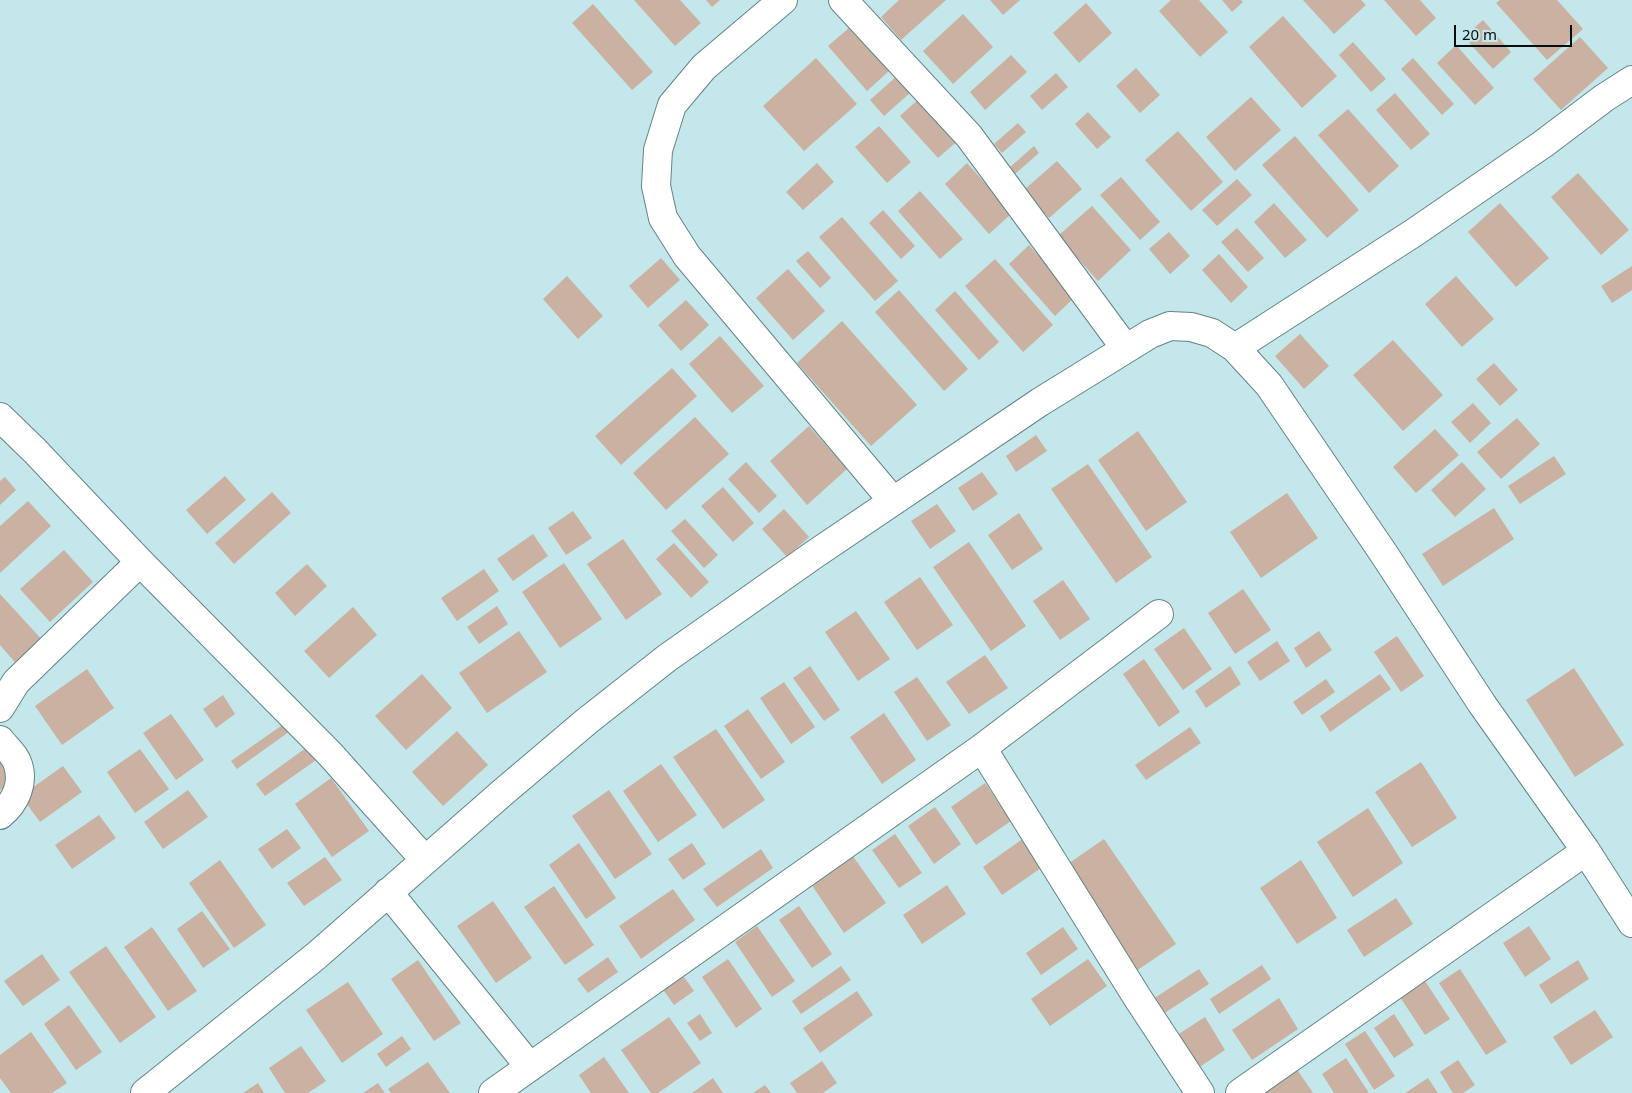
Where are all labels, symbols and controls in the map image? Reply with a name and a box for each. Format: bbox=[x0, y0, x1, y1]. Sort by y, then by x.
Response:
scale bar bbox=[1457, 15, 1574, 47]
text: 20 m bbox=[1462, 24, 1497, 44]

